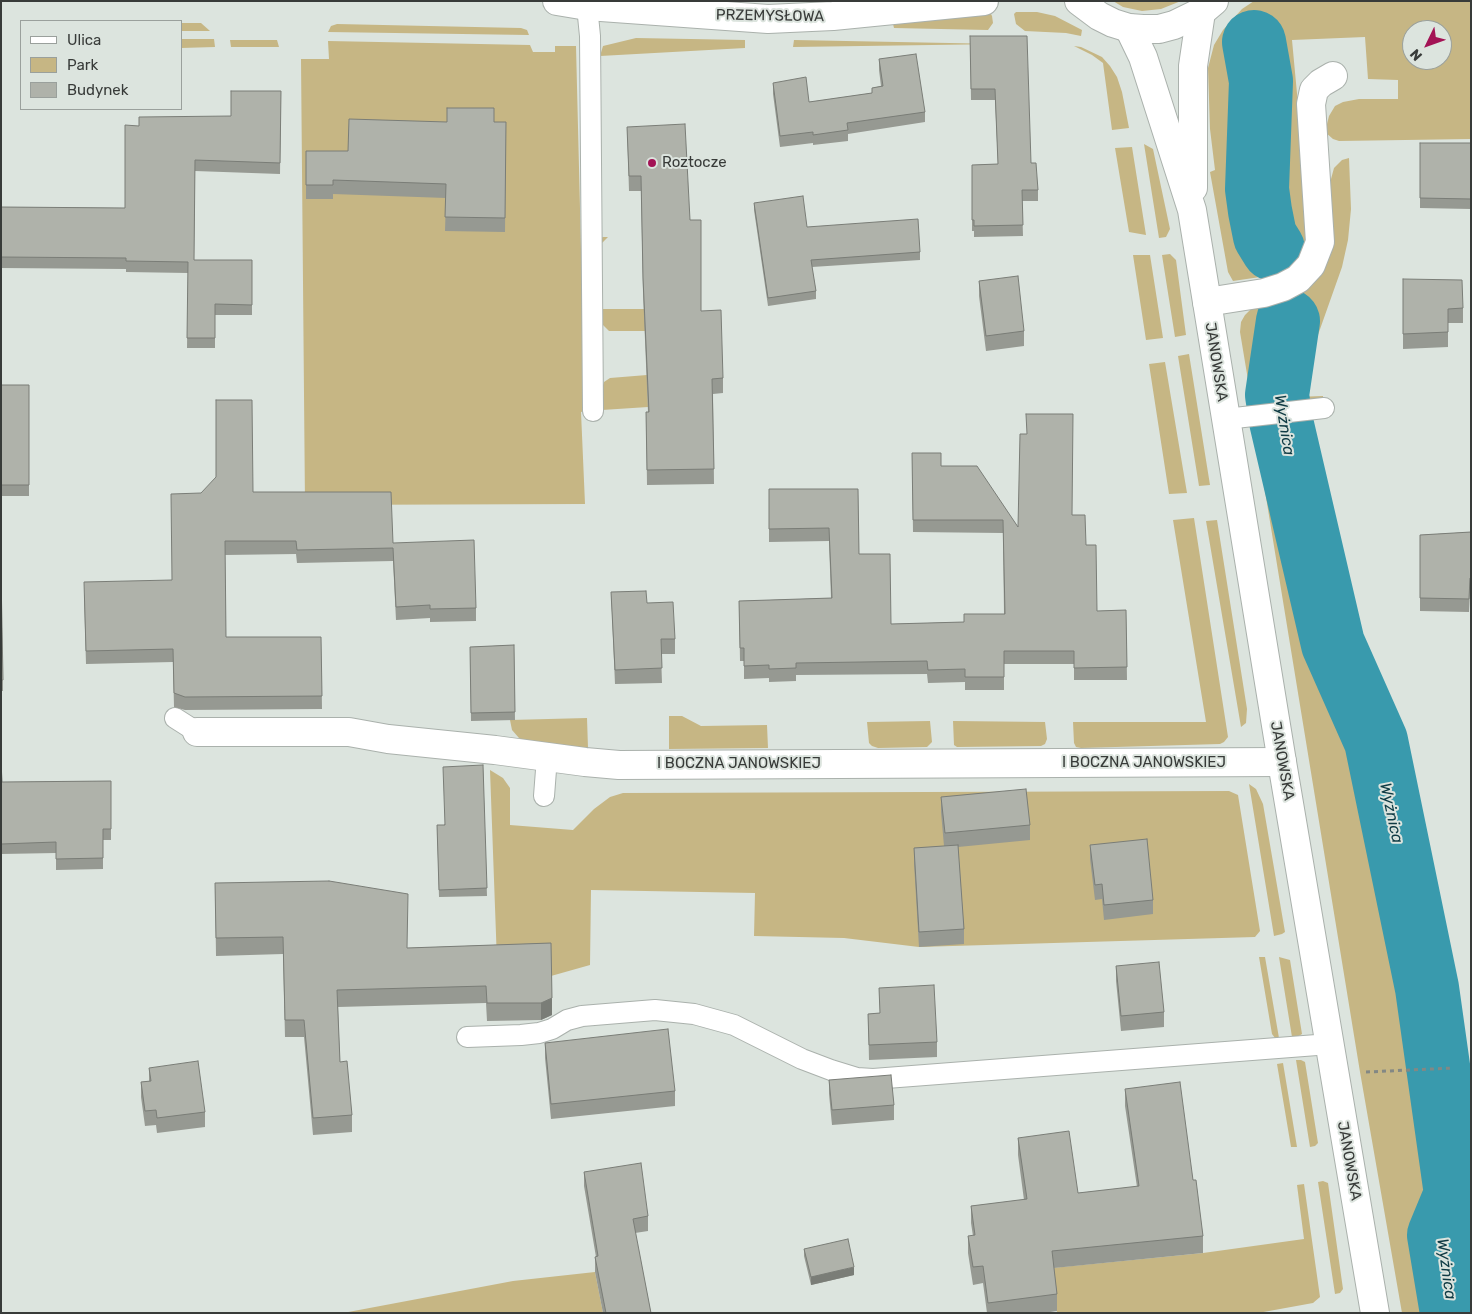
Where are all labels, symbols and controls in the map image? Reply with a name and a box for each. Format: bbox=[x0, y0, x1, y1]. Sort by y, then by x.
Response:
street label: PRZEMYSŁOWA bbox=[716, 6, 824, 26]
legend bbox=[20, 20, 182, 110]
north arrow bbox=[1402, 20, 1452, 70]
text: Ulica bbox=[67, 31, 101, 49]
text: N bbox=[1407, 45, 1426, 64]
text: Park bbox=[67, 56, 98, 74]
text: Budynek bbox=[67, 81, 129, 99]
place label: Roztocze bbox=[662, 154, 727, 172]
marker: Roztocze bbox=[646, 157, 658, 169]
street label: JANOWSKA bbox=[1201, 321, 1231, 403]
water label: Wyżnica bbox=[1270, 393, 1298, 457]
street label: JANOWSKA bbox=[1266, 720, 1298, 802]
street label: I BOCZNA JANOWSKIEJ bbox=[1062, 754, 1226, 772]
street label: I BOCZNA JANOWSKIEJ bbox=[657, 755, 821, 773]
water label: Wyżnica bbox=[1375, 781, 1407, 845]
street label: JANOWSKA bbox=[1333, 1120, 1365, 1202]
water label: Wyżnica bbox=[1432, 1237, 1460, 1301]

